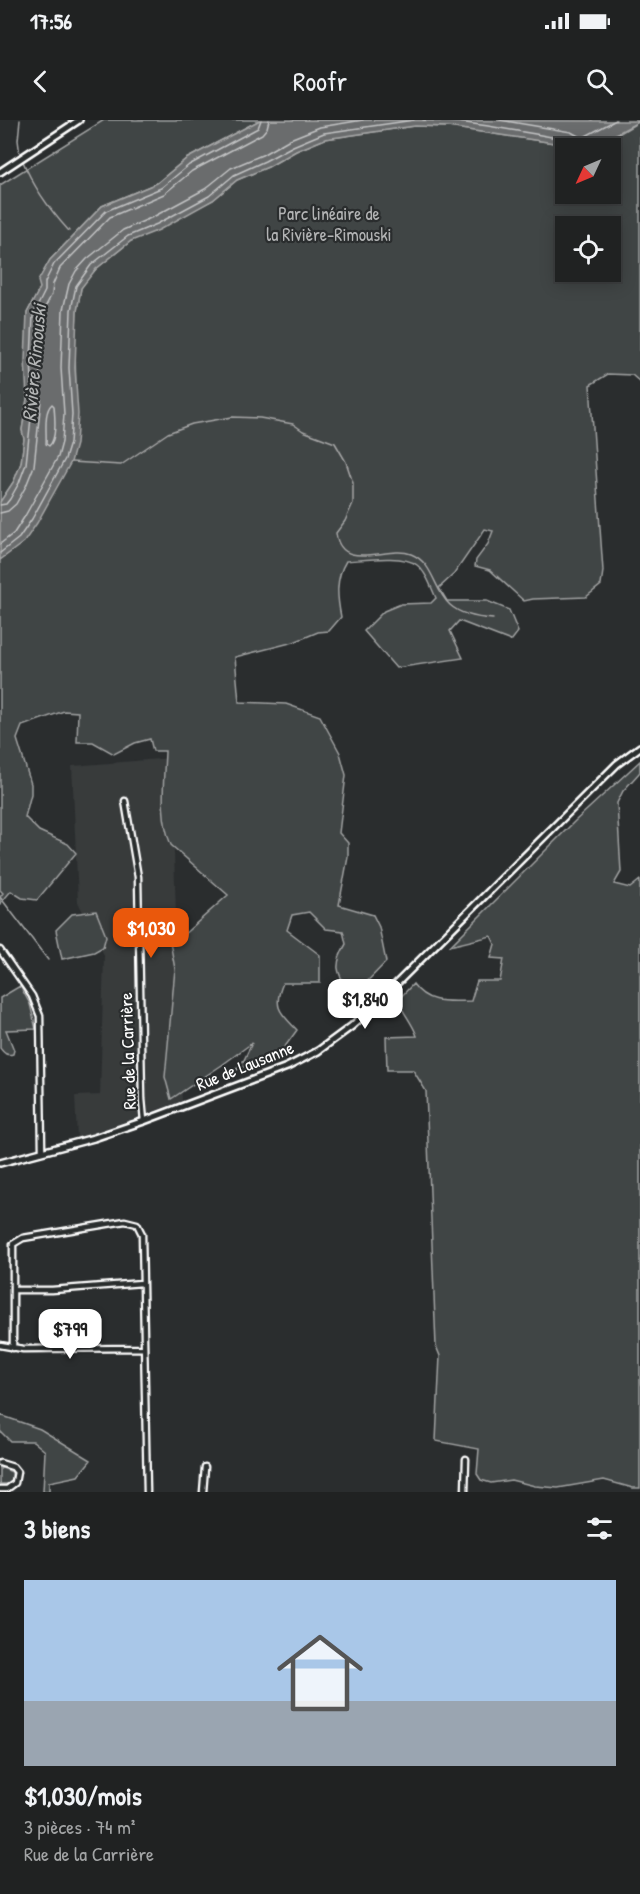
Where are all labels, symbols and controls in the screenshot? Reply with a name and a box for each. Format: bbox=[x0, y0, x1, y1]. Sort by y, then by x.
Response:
text: 17:56 bbox=[30, 6, 72, 36]
text: Roofr bbox=[293, 63, 347, 99]
icon: back bbox=[24, 65, 57, 98]
icon: search bbox=[583, 65, 616, 98]
north arrow bbox=[555, 138, 621, 204]
map controls bbox=[555, 138, 621, 282]
park label: Parc linéaire de la Rivière-Rimouski bbox=[266, 201, 392, 247]
button: locate bbox=[555, 216, 621, 282]
water label: Rivière Rimouski bbox=[15, 301, 52, 423]
pin: $1,030 bbox=[102, 908, 200, 959]
text: $1,030 bbox=[127, 914, 175, 941]
pin: $1,840 bbox=[316, 979, 414, 1030]
text: $1,840 bbox=[342, 985, 388, 1012]
street label: Rue de la Carrière bbox=[113, 992, 142, 1110]
street label: Rue de Lausanne bbox=[192, 1035, 297, 1096]
pin: $799 bbox=[34, 1309, 106, 1360]
text: $799 bbox=[53, 1315, 87, 1342]
text: 3 biens bbox=[24, 1511, 90, 1546]
icon: filters bbox=[583, 1512, 616, 1545]
icon: home bbox=[266, 1619, 374, 1727]
text: $1,030/mois bbox=[24, 1778, 142, 1813]
text: 3 pièces · 74 m² bbox=[24, 1813, 135, 1840]
text: Rue de la Carrière bbox=[24, 1840, 154, 1867]

